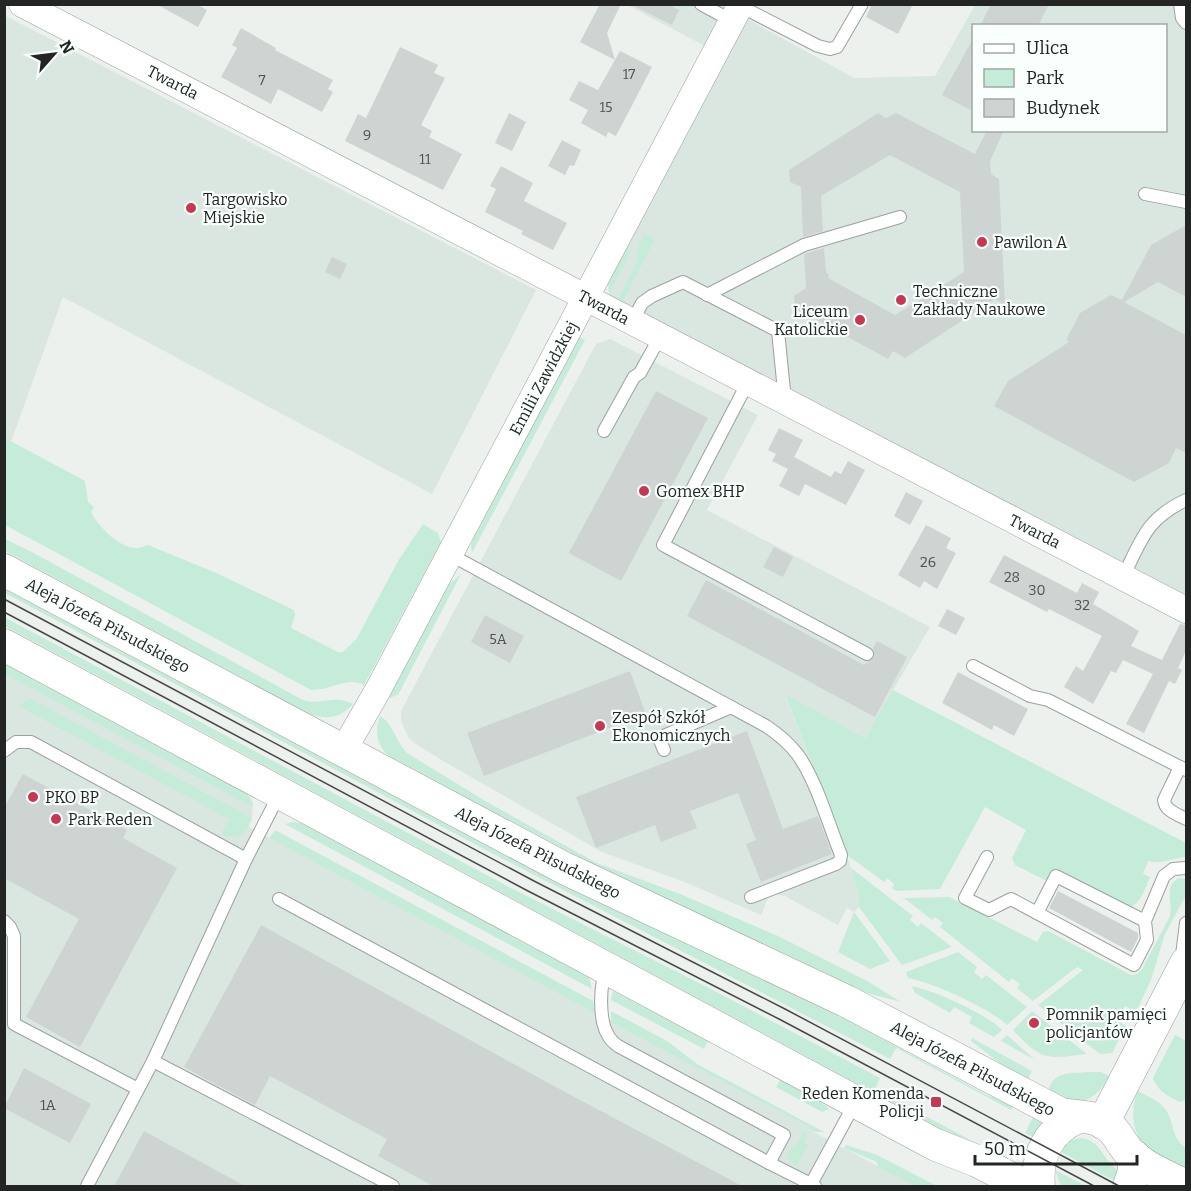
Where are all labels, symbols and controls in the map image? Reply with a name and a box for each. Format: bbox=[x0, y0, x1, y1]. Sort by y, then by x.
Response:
north arrow bbox=[24, 24, 84, 84]
legend bbox=[972, 24, 1167, 132]
text: N bbox=[56, 37, 78, 57]
text: Ulica bbox=[1026, 37, 1069, 59]
street label: Twarda bbox=[144, 61, 202, 104]
house number: 17 bbox=[623, 66, 635, 83]
text: Park bbox=[1026, 67, 1065, 89]
house number: 7 bbox=[258, 72, 266, 89]
text: Budynek bbox=[1026, 97, 1101, 119]
house number: 15 bbox=[599, 99, 613, 116]
house number: 9 bbox=[363, 127, 371, 144]
house number: 11 bbox=[419, 151, 431, 168]
place label: Targowisko Miejskie bbox=[203, 190, 287, 227]
marker: Targowisko Miejskie bbox=[184, 201, 198, 215]
place label: Pawilon A bbox=[994, 233, 1068, 252]
marker: Pawilon A bbox=[975, 235, 989, 249]
place label: Techniczne Zakłady Naukowe bbox=[913, 282, 1045, 319]
street label: Twarda bbox=[575, 286, 633, 329]
marker: Techniczne Zakłady Naukowe bbox=[894, 293, 908, 307]
place label: Liceum Katolickie bbox=[774, 302, 848, 339]
marker: Liceum Katolickie bbox=[853, 313, 867, 327]
street label: Emilii Zawidzkiej bbox=[505, 318, 581, 438]
place label: Gomex BHP bbox=[656, 482, 745, 501]
marker: Gomex BHP bbox=[637, 484, 651, 498]
street label: Twarda bbox=[1006, 510, 1064, 553]
house number: 26 bbox=[920, 554, 936, 571]
house number: 28 bbox=[1004, 569, 1020, 586]
street label: Aleja Józefa Piłsudskiego bbox=[22, 574, 193, 677]
house number: 30 bbox=[1029, 582, 1045, 599]
house number: 32 bbox=[1074, 597, 1090, 614]
house number: 5A bbox=[489, 631, 507, 648]
place label: Zespół Szkół Ekonomicznych bbox=[612, 708, 731, 745]
marker: Zespół Szkół Ekonomicznych bbox=[593, 719, 607, 733]
place label: PKO BP bbox=[45, 788, 99, 807]
marker: PKO BP bbox=[26, 790, 40, 804]
street label: Aleja Józefa Piłsudskiego bbox=[452, 802, 624, 902]
place label: Park Reden bbox=[68, 810, 152, 829]
marker: Park Reden bbox=[49, 812, 63, 826]
place label: Pomnik pamięci policjantów bbox=[1046, 1005, 1167, 1042]
marker: Pomnik pamięci policjantów bbox=[1027, 1016, 1041, 1030]
street label: Aleja Józefa Piłsudskiego bbox=[887, 1017, 1058, 1120]
place label: Reden Komenda Policji bbox=[801, 1084, 924, 1121]
marker: Reden Komenda Policji bbox=[929, 1095, 943, 1109]
house number: 1A bbox=[40, 1097, 56, 1114]
scale bar bbox=[975, 1128, 1137, 1166]
text: 50 m bbox=[984, 1138, 1026, 1160]

